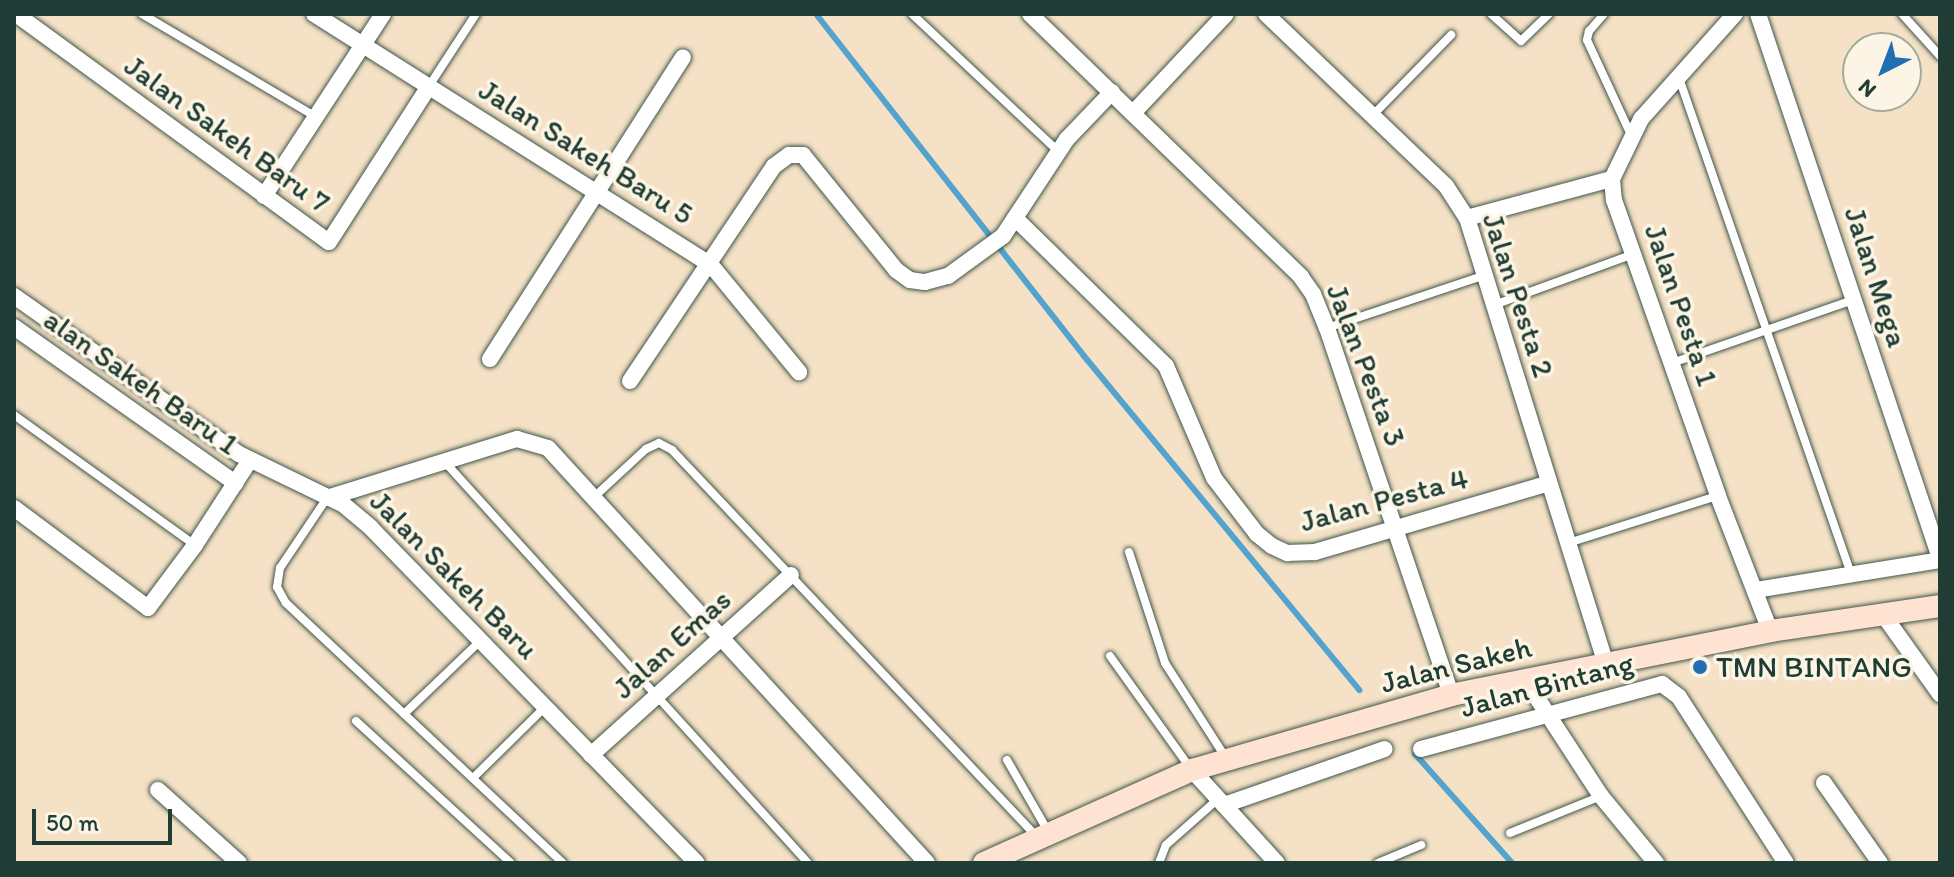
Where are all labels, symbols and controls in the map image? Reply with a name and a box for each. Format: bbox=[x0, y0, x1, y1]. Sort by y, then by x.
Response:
north arrow bbox=[1842, 32, 1922, 112]
street label: Jalan Sakeh Baru 7 bbox=[117, 47, 337, 221]
street label: Jalan Sakeh Baru 5 bbox=[472, 72, 700, 232]
text: N bbox=[1852, 74, 1882, 104]
street label: Jalan Mega bbox=[1837, 203, 1915, 351]
street label: Jalan Pesta 2 bbox=[1475, 210, 1561, 380]
street label: Jalan Pesta 1 bbox=[1637, 221, 1725, 389]
street label: Jalan Pesta 3 bbox=[1319, 280, 1413, 450]
street label: alan Sakeh Baru 1 bbox=[37, 301, 245, 463]
street label: Jalan Pesta 4 bbox=[1297, 461, 1471, 539]
street label: Jalan Sakeh Baru bbox=[362, 483, 546, 667]
street label: Jalan Emas bbox=[606, 582, 738, 706]
street label: Jalan Sakeh bbox=[1377, 629, 1535, 701]
street label: Jalan Bintang bbox=[1456, 645, 1638, 725]
place label: TMN BINTANG bbox=[1716, 649, 1912, 685]
marker: TMN BINTANG bbox=[1691, 658, 1709, 676]
scale bar bbox=[36, 793, 176, 843]
text: 50 m bbox=[46, 808, 99, 837]

